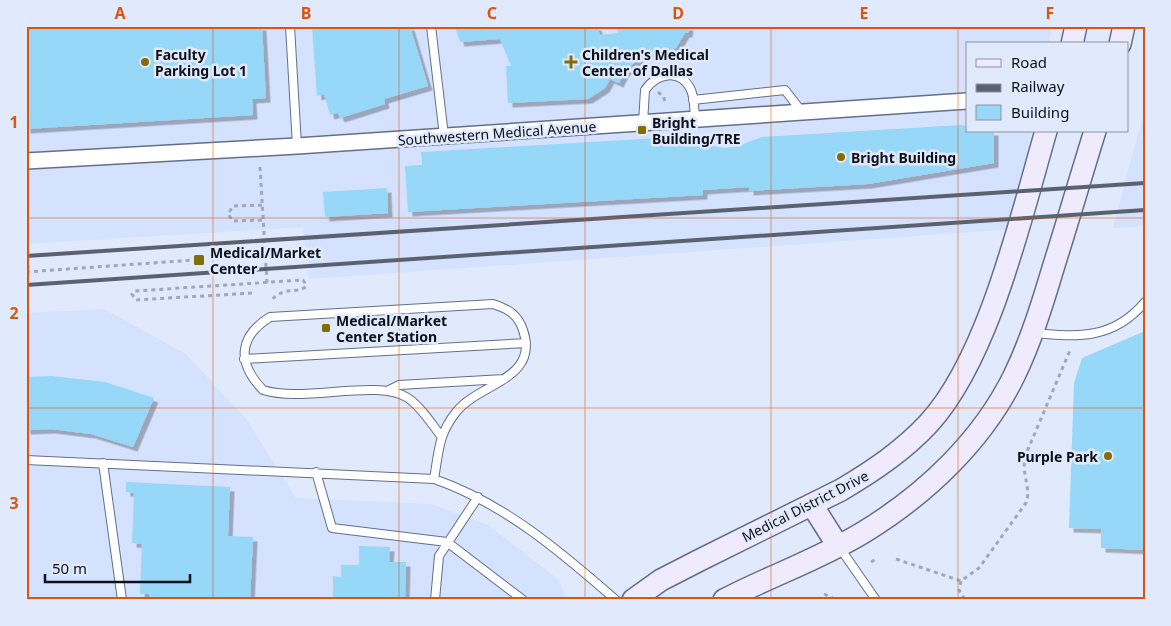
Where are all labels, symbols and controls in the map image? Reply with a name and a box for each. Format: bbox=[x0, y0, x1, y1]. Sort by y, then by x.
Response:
text: A bbox=[114, 2, 126, 24]
text: B bbox=[301, 2, 311, 24]
text: C bbox=[487, 2, 497, 24]
text: D bbox=[672, 2, 684, 24]
text: E bbox=[860, 2, 869, 24]
text: F bbox=[1046, 2, 1054, 24]
legend bbox=[966, 42, 1128, 132]
place label: Faculty Parking Lot 1 bbox=[155, 45, 247, 80]
place label: Children's Medical Center of Dallas bbox=[582, 45, 709, 80]
text: Road bbox=[1011, 52, 1047, 72]
marker: Children's Medical Center of Dallas bbox=[564, 55, 578, 69]
marker: Faculty Parking Lot 1 bbox=[139, 56, 151, 68]
text: Railway bbox=[1011, 76, 1065, 96]
text: Building bbox=[1011, 102, 1069, 122]
text: 1 bbox=[9, 111, 19, 133]
place label: Bright Building/TRE bbox=[652, 113, 741, 148]
street label: Southwestern Medical Avenue bbox=[397, 117, 597, 149]
marker: Bright Building/TRE bbox=[636, 124, 648, 136]
place label: Bright Building bbox=[851, 148, 956, 167]
marker: Bright Building bbox=[835, 151, 847, 163]
place label: Medical/Market Center bbox=[210, 243, 321, 278]
marker: Medical/Market Center bbox=[192, 253, 206, 267]
text: 2 bbox=[9, 302, 19, 324]
place label: Medical/Market Center Station bbox=[336, 311, 447, 346]
marker: Medical/Market Center Station bbox=[320, 322, 332, 334]
place label: Purple Park bbox=[1017, 447, 1098, 466]
marker: Purple Park bbox=[1102, 450, 1114, 462]
street label: Medical District Drive bbox=[738, 466, 872, 546]
text: 3 bbox=[9, 492, 19, 514]
scale bar bbox=[45, 551, 190, 583]
text: 50 m bbox=[52, 558, 87, 578]

